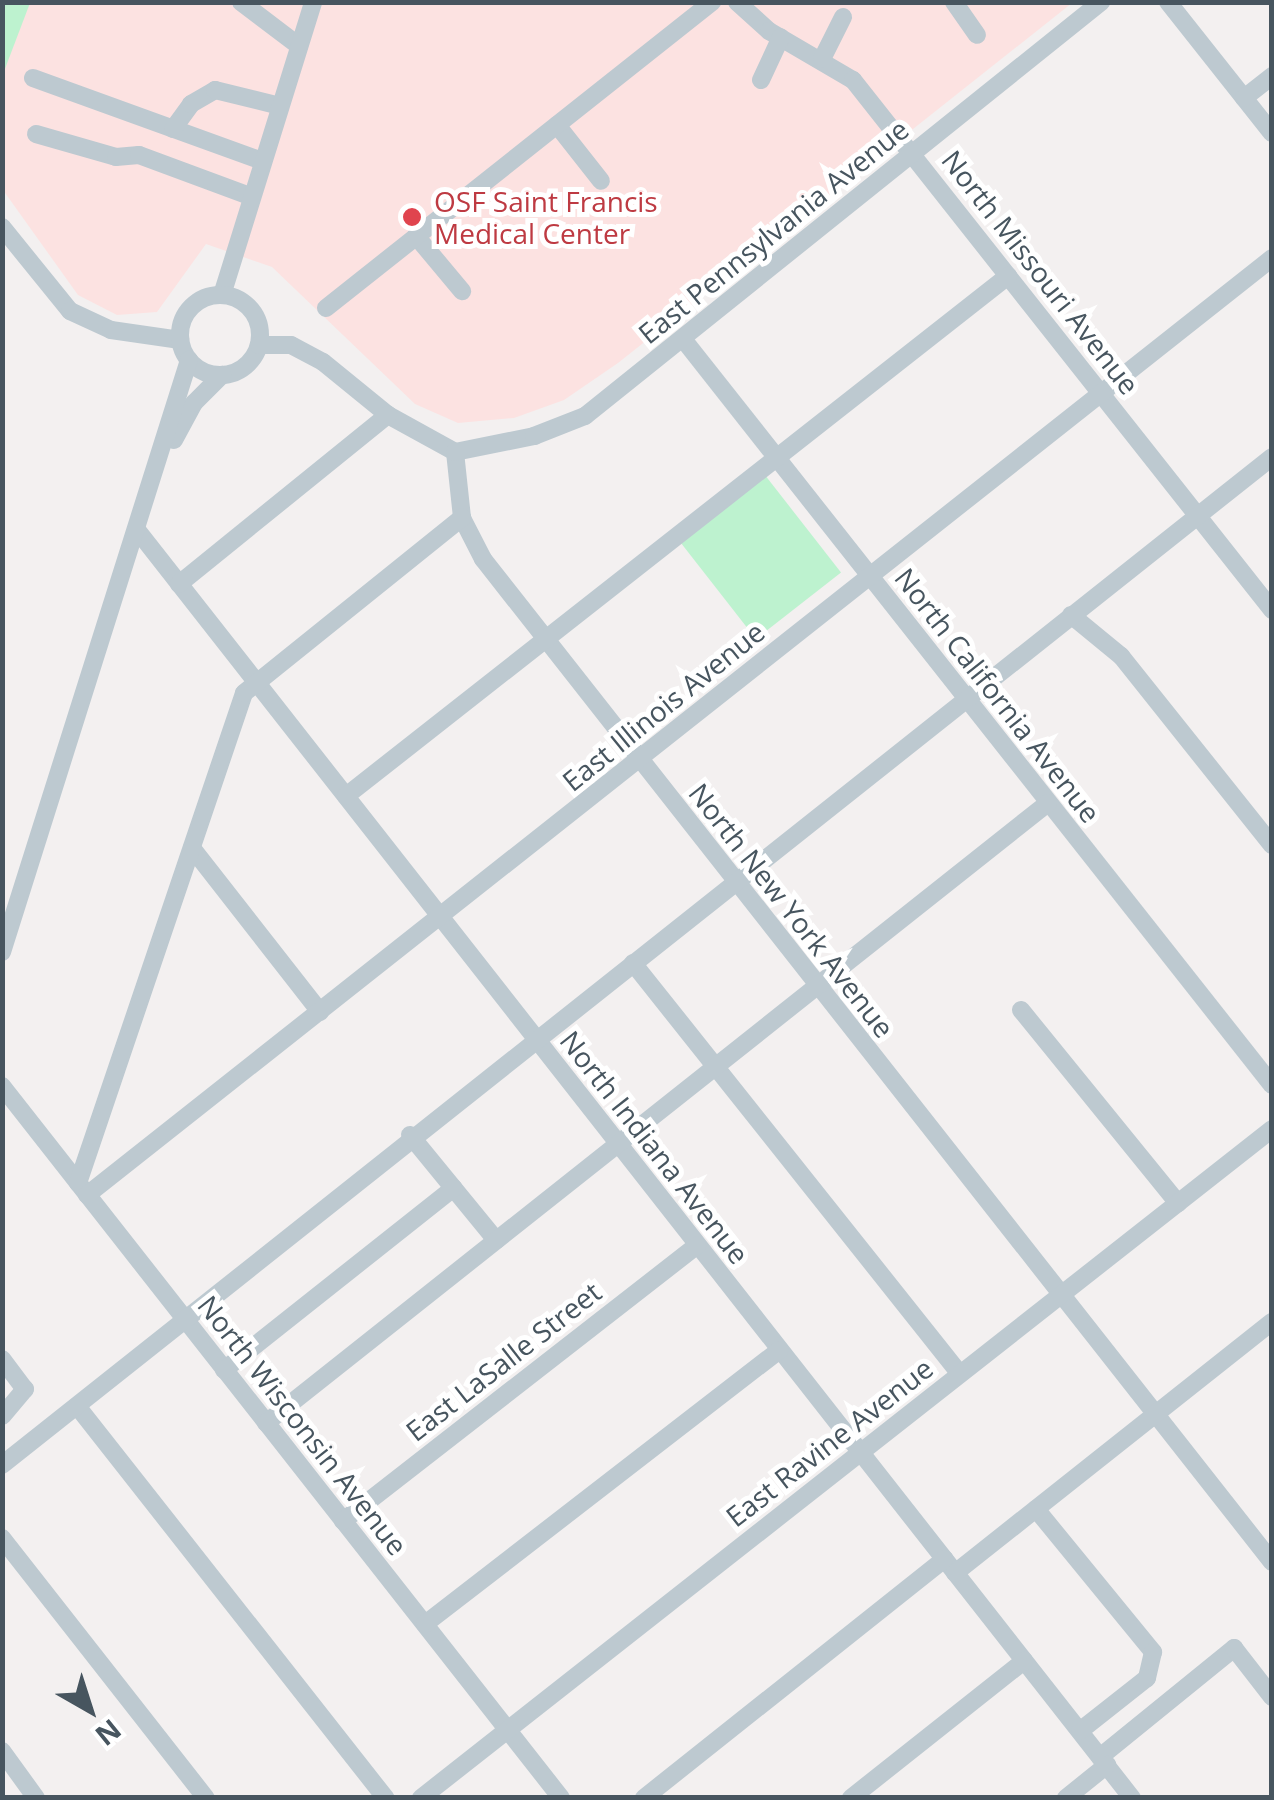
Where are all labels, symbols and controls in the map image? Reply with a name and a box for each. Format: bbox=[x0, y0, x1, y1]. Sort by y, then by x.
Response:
street label: East Pennsylvania Avenue bbox=[631, 112, 915, 350]
street label: North Missouri Avenue bbox=[935, 143, 1147, 401]
place label: OSF Saint Francis Medical Center bbox=[434, 184, 658, 250]
marker: OSF Saint Francis Medical Center bbox=[399, 204, 425, 230]
street label: North California Avenue bbox=[888, 561, 1108, 829]
street label: East Illinois Avenue bbox=[555, 614, 771, 798]
street label: North New York Avenue bbox=[682, 776, 902, 1044]
street label: North Indiana Avenue bbox=[554, 1024, 756, 1270]
street label: East LaSalle Street bbox=[399, 1274, 607, 1448]
street label: North Wisconsin Avenue bbox=[191, 1289, 415, 1561]
street label: East Ravine Avenue bbox=[719, 1351, 939, 1533]
north arrow bbox=[40, 1660, 140, 1760]
text: N bbox=[88, 1711, 130, 1755]

